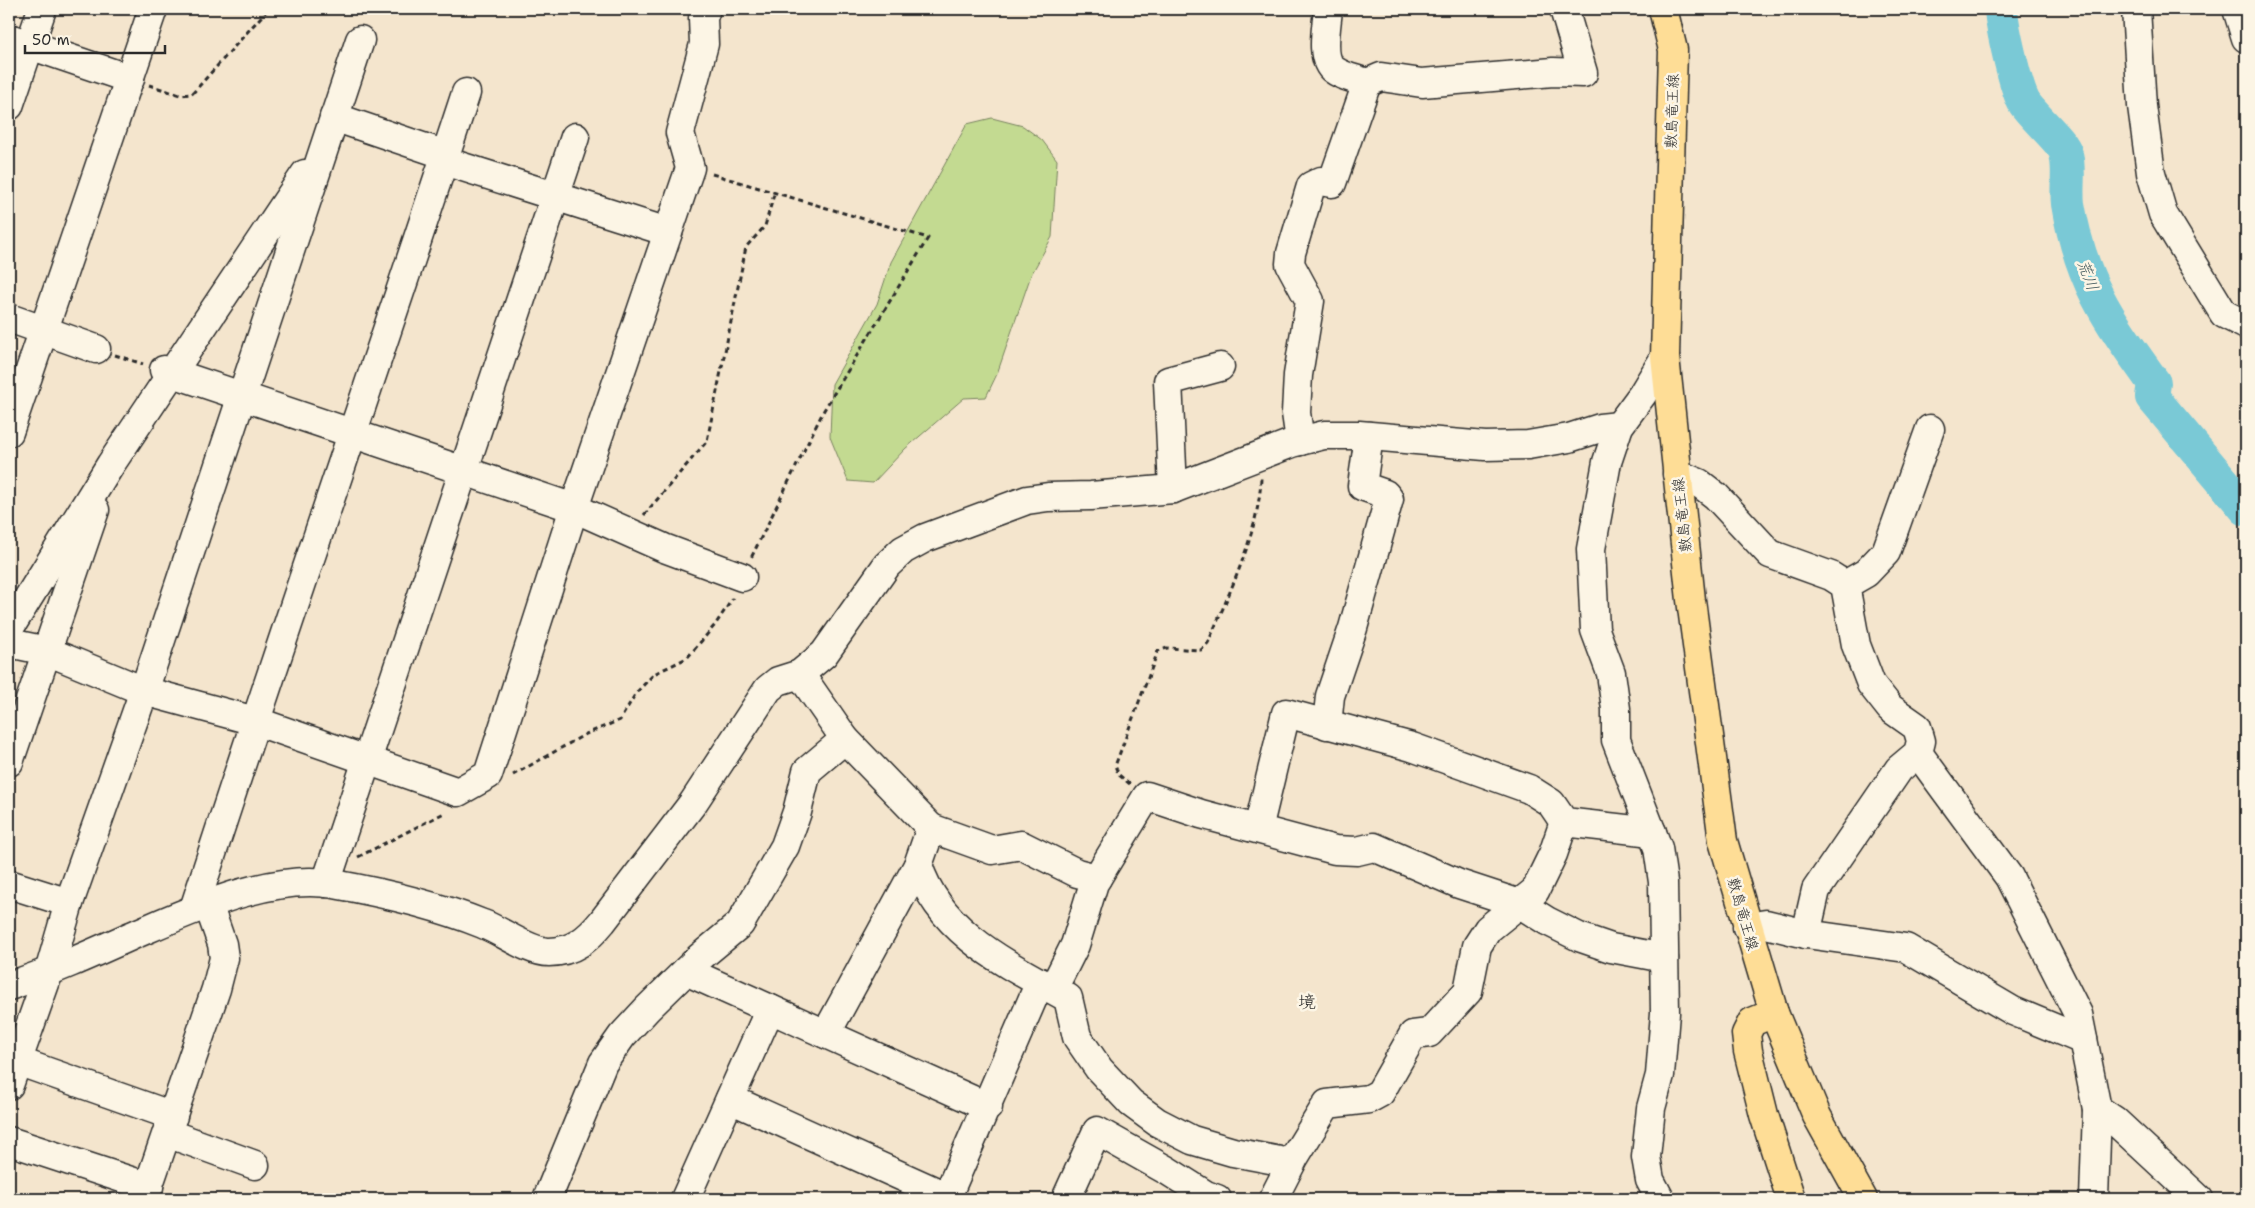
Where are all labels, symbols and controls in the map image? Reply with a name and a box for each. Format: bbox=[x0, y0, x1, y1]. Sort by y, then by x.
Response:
scale bar bbox=[25, 22, 165, 54]
text: 50 m bbox=[32, 30, 70, 50]
street label: 敷島竜王線 bbox=[1661, 73, 1683, 149]
water label: 荒川 bbox=[2072, 256, 2104, 294]
street label: 敷島竜王線 bbox=[1668, 477, 1696, 553]
street label: 敷島竜王線 bbox=[1723, 875, 1763, 953]
district label: 境 bbox=[1298, 990, 1316, 1014]

